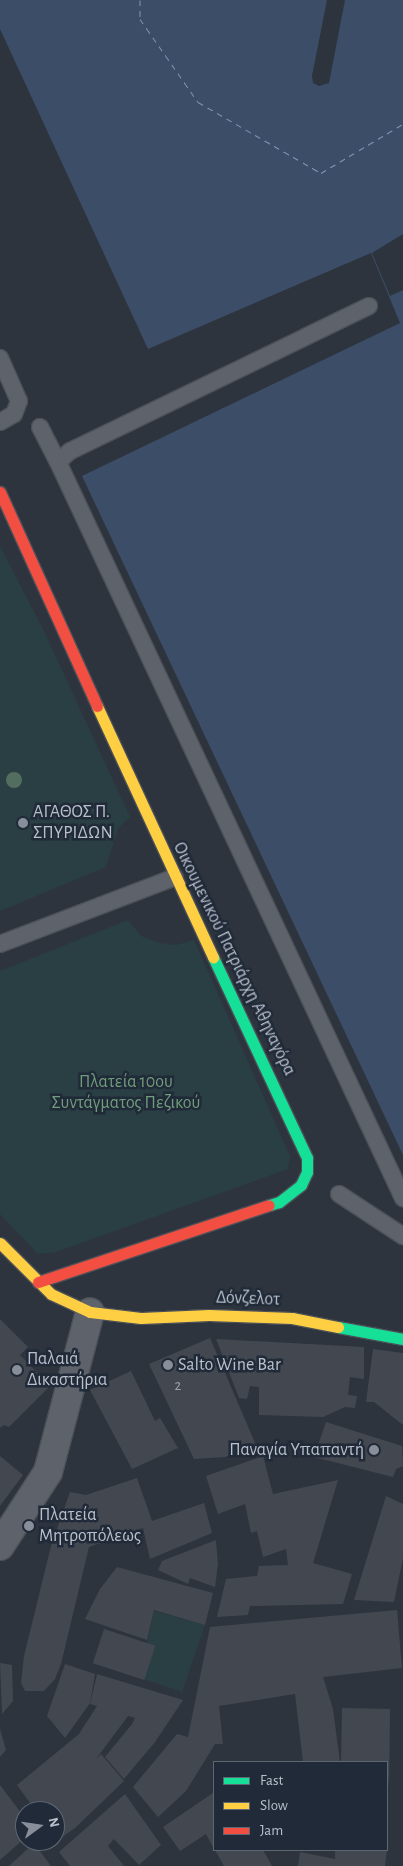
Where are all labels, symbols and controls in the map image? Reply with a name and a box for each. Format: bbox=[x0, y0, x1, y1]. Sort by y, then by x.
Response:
place label: ΑΓΑΘΟΣ Π. ΣΠΥΡΙΔΩΝ bbox=[33, 802, 113, 844]
marker: ΑΓΑΘΟΣ Π. ΣΠΥΡΙΔΩΝ bbox=[17, 817, 29, 829]
street label: Οικουμενικού Πατριάρχη Αθηναγόρα bbox=[168, 839, 300, 1079]
park label: Πλατεία 10ου Συντάγματος Πεζικού bbox=[52, 1072, 200, 1114]
street label: Δόνζελοτ bbox=[216, 1287, 280, 1311]
place label: Παλαιά Δικαστήρια bbox=[27, 1349, 107, 1392]
place label: Salto Wine Bar bbox=[178, 1354, 281, 1376]
marker: Salto Wine Bar bbox=[162, 1359, 174, 1371]
marker: Παλαιά Δικαστήρια bbox=[11, 1364, 23, 1376]
house number: 2 bbox=[175, 1377, 181, 1395]
place label: Παναγία Υπαπαντή bbox=[229, 1439, 364, 1461]
marker: Παναγία Υπαπαντή bbox=[368, 1444, 380, 1456]
place label: Πλατεία Μητροπόλεως bbox=[39, 1505, 141, 1548]
marker: Πλατεία Μητροπόλεως bbox=[23, 1520, 35, 1532]
legend bbox=[213, 1761, 388, 1851]
text: Fast bbox=[260, 1773, 283, 1788]
text: Slow bbox=[260, 1798, 288, 1813]
north arrow bbox=[15, 1801, 65, 1851]
text: N bbox=[46, 1816, 62, 1829]
text: Jam bbox=[260, 1823, 283, 1838]

